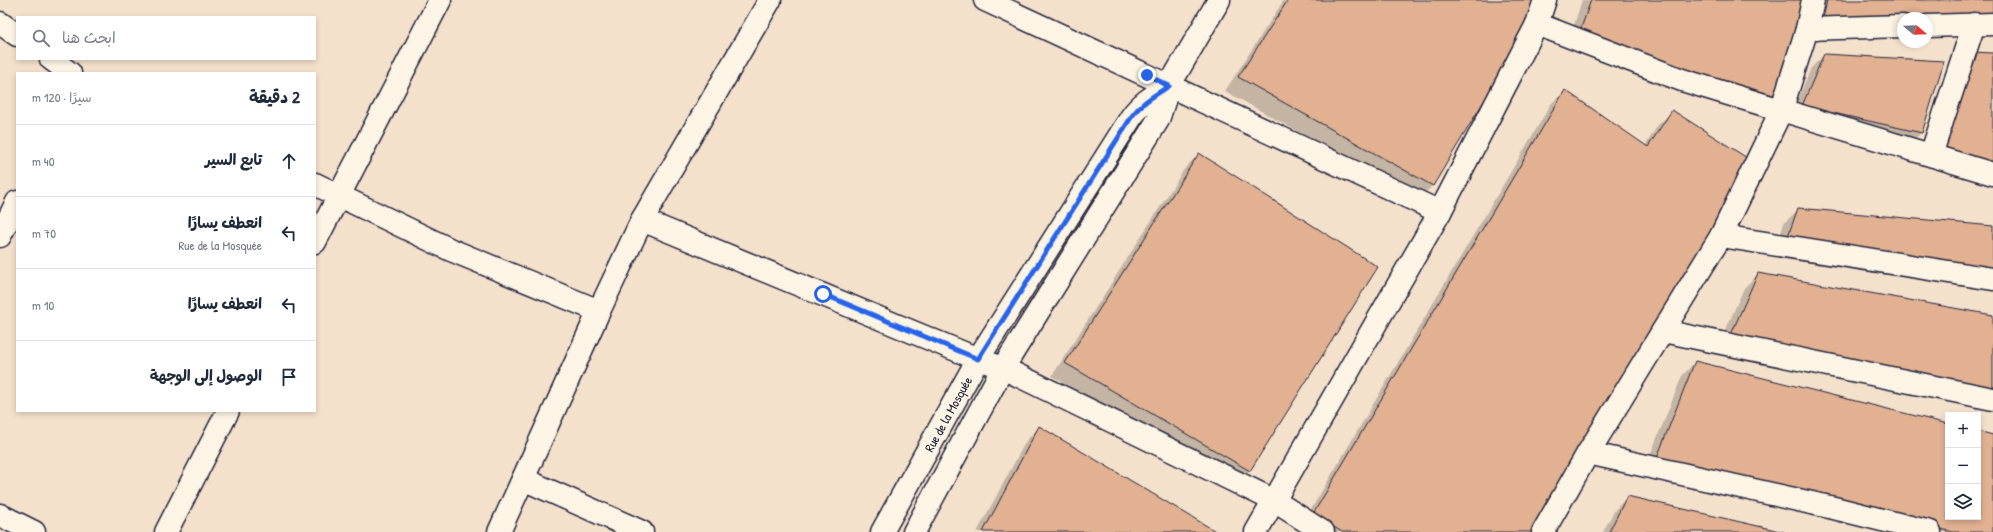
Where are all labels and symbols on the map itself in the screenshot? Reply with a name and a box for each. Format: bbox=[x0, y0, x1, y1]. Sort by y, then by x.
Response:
north arrow bbox=[1897, 12, 1933, 48]
route end bbox=[1138, 66, 1156, 84]
route start bbox=[814, 285, 832, 303]
street label: Rue de la Mosquée bbox=[920, 373, 976, 455]

